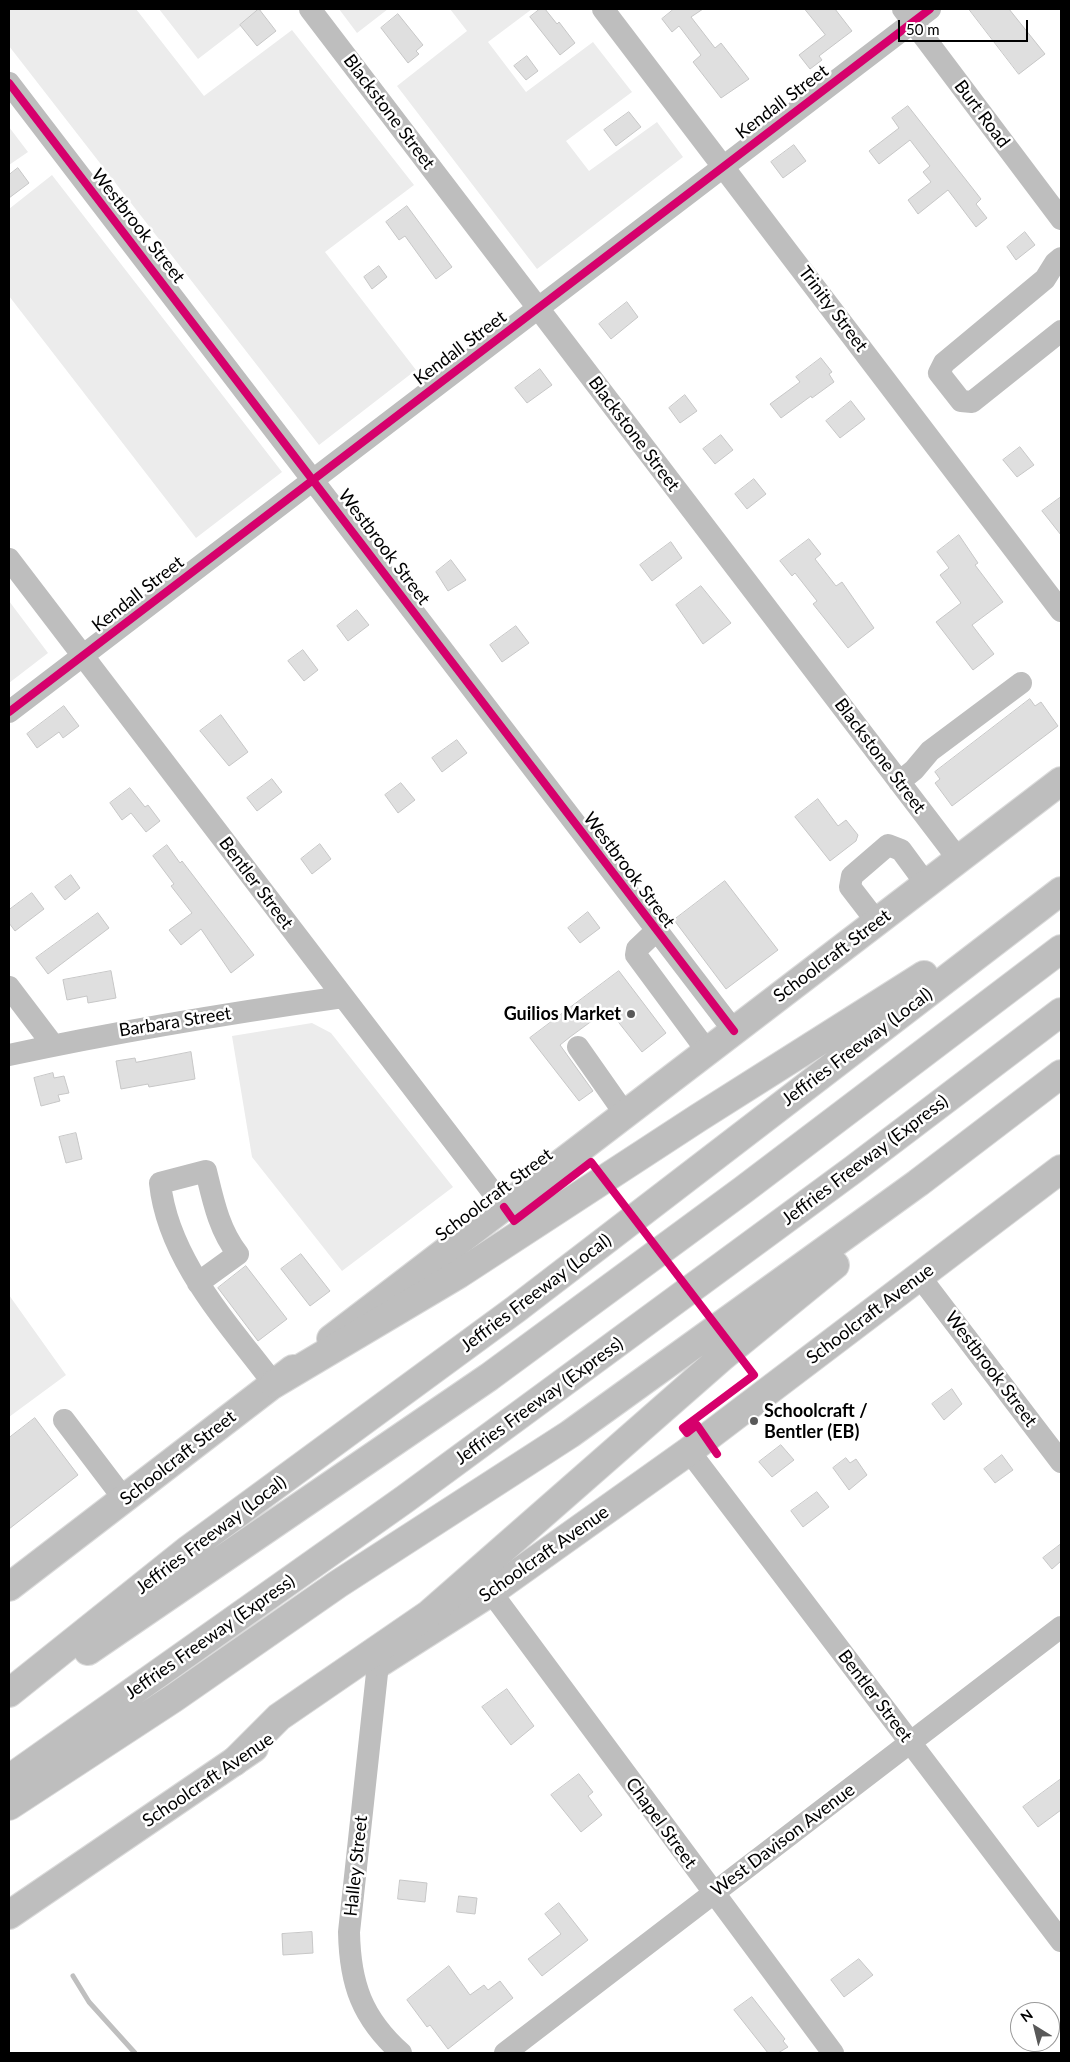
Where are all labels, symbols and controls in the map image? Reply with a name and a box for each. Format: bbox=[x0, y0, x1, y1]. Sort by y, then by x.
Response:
scale bar bbox=[900, 10, 1030, 42]
text: 50 m bbox=[906, 20, 940, 38]
street label: Blackstone Street bbox=[339, 50, 439, 174]
street label: Kendall Street bbox=[731, 60, 833, 144]
street label: Burt Road bbox=[950, 76, 1014, 152]
street label: Westbrook Street bbox=[87, 165, 189, 287]
street label: Trinity Street bbox=[794, 262, 872, 356]
street label: Kendall Street bbox=[409, 306, 511, 390]
street label: Blackstone Street bbox=[584, 372, 684, 496]
street label: Westbrook Street bbox=[333, 485, 435, 609]
street label: Kendall Street bbox=[88, 552, 188, 636]
street label: Blackstone Street bbox=[830, 694, 930, 818]
street label: Westbrook Street bbox=[578, 808, 680, 932]
street label: Bentler Street bbox=[214, 833, 298, 933]
street label: Schoolcraft Street bbox=[769, 905, 895, 1007]
street label: Jeffries Freeway (Local) bbox=[778, 983, 936, 1111]
street label: Barbara Street bbox=[117, 1002, 233, 1042]
place label: Guilios Market bbox=[504, 1003, 621, 1025]
marker: Guilios Market bbox=[625, 1008, 637, 1020]
street label: Jeffries Freeway (Express) bbox=[778, 1090, 952, 1230]
street label: Schoolcraft Street bbox=[431, 1144, 557, 1246]
street label: Jeffries Freeway (Local) bbox=[457, 1229, 615, 1357]
street label: Schoolcraft Avenue bbox=[802, 1259, 938, 1369]
street label: Westbrook Street bbox=[940, 1307, 1042, 1431]
street label: Jeffries Freeway (Express) bbox=[451, 1333, 627, 1469]
place label: Schoolcraft / Bentler (EB) bbox=[764, 1400, 868, 1442]
street label: Schoolcraft Street bbox=[116, 1406, 240, 1510]
marker: Schoolcraft / Bentler (EB) bbox=[748, 1415, 760, 1427]
street label: Jeffries Freeway (Local) bbox=[132, 1471, 290, 1599]
street label: Schoolcraft Avenue bbox=[475, 1501, 613, 1607]
street label: Jeffries Freeway (Express) bbox=[121, 1570, 299, 1704]
street label: Bentler Street bbox=[833, 1646, 917, 1746]
street label: Schoolcraft Avenue bbox=[138, 1728, 278, 1832]
street label: Chapel Street bbox=[621, 1773, 701, 1873]
street label: West Davison Avenue bbox=[707, 1779, 859, 1901]
street label: Halley Street bbox=[340, 1814, 372, 1918]
north arrow bbox=[1010, 2002, 1060, 2052]
text: N bbox=[1017, 2005, 1036, 2025]

